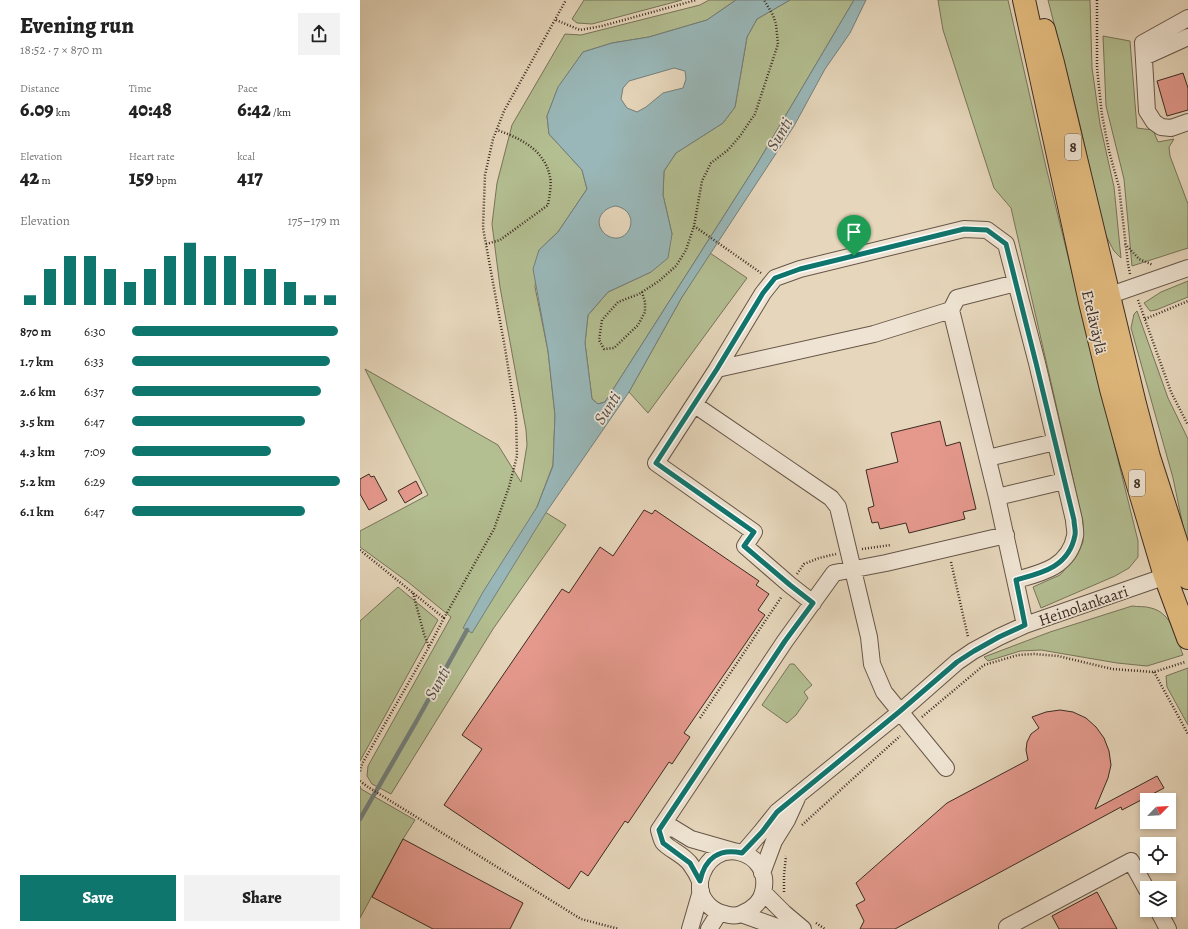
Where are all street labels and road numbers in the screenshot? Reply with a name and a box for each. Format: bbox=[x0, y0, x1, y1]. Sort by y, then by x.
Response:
road number: 8 bbox=[1065, 134, 1081, 160]
street label: Eteläväylä bbox=[1076, 288, 1112, 357]
road number: 8 bbox=[1129, 470, 1145, 496]
street label: Heinolankaari bbox=[1036, 580, 1131, 632]

